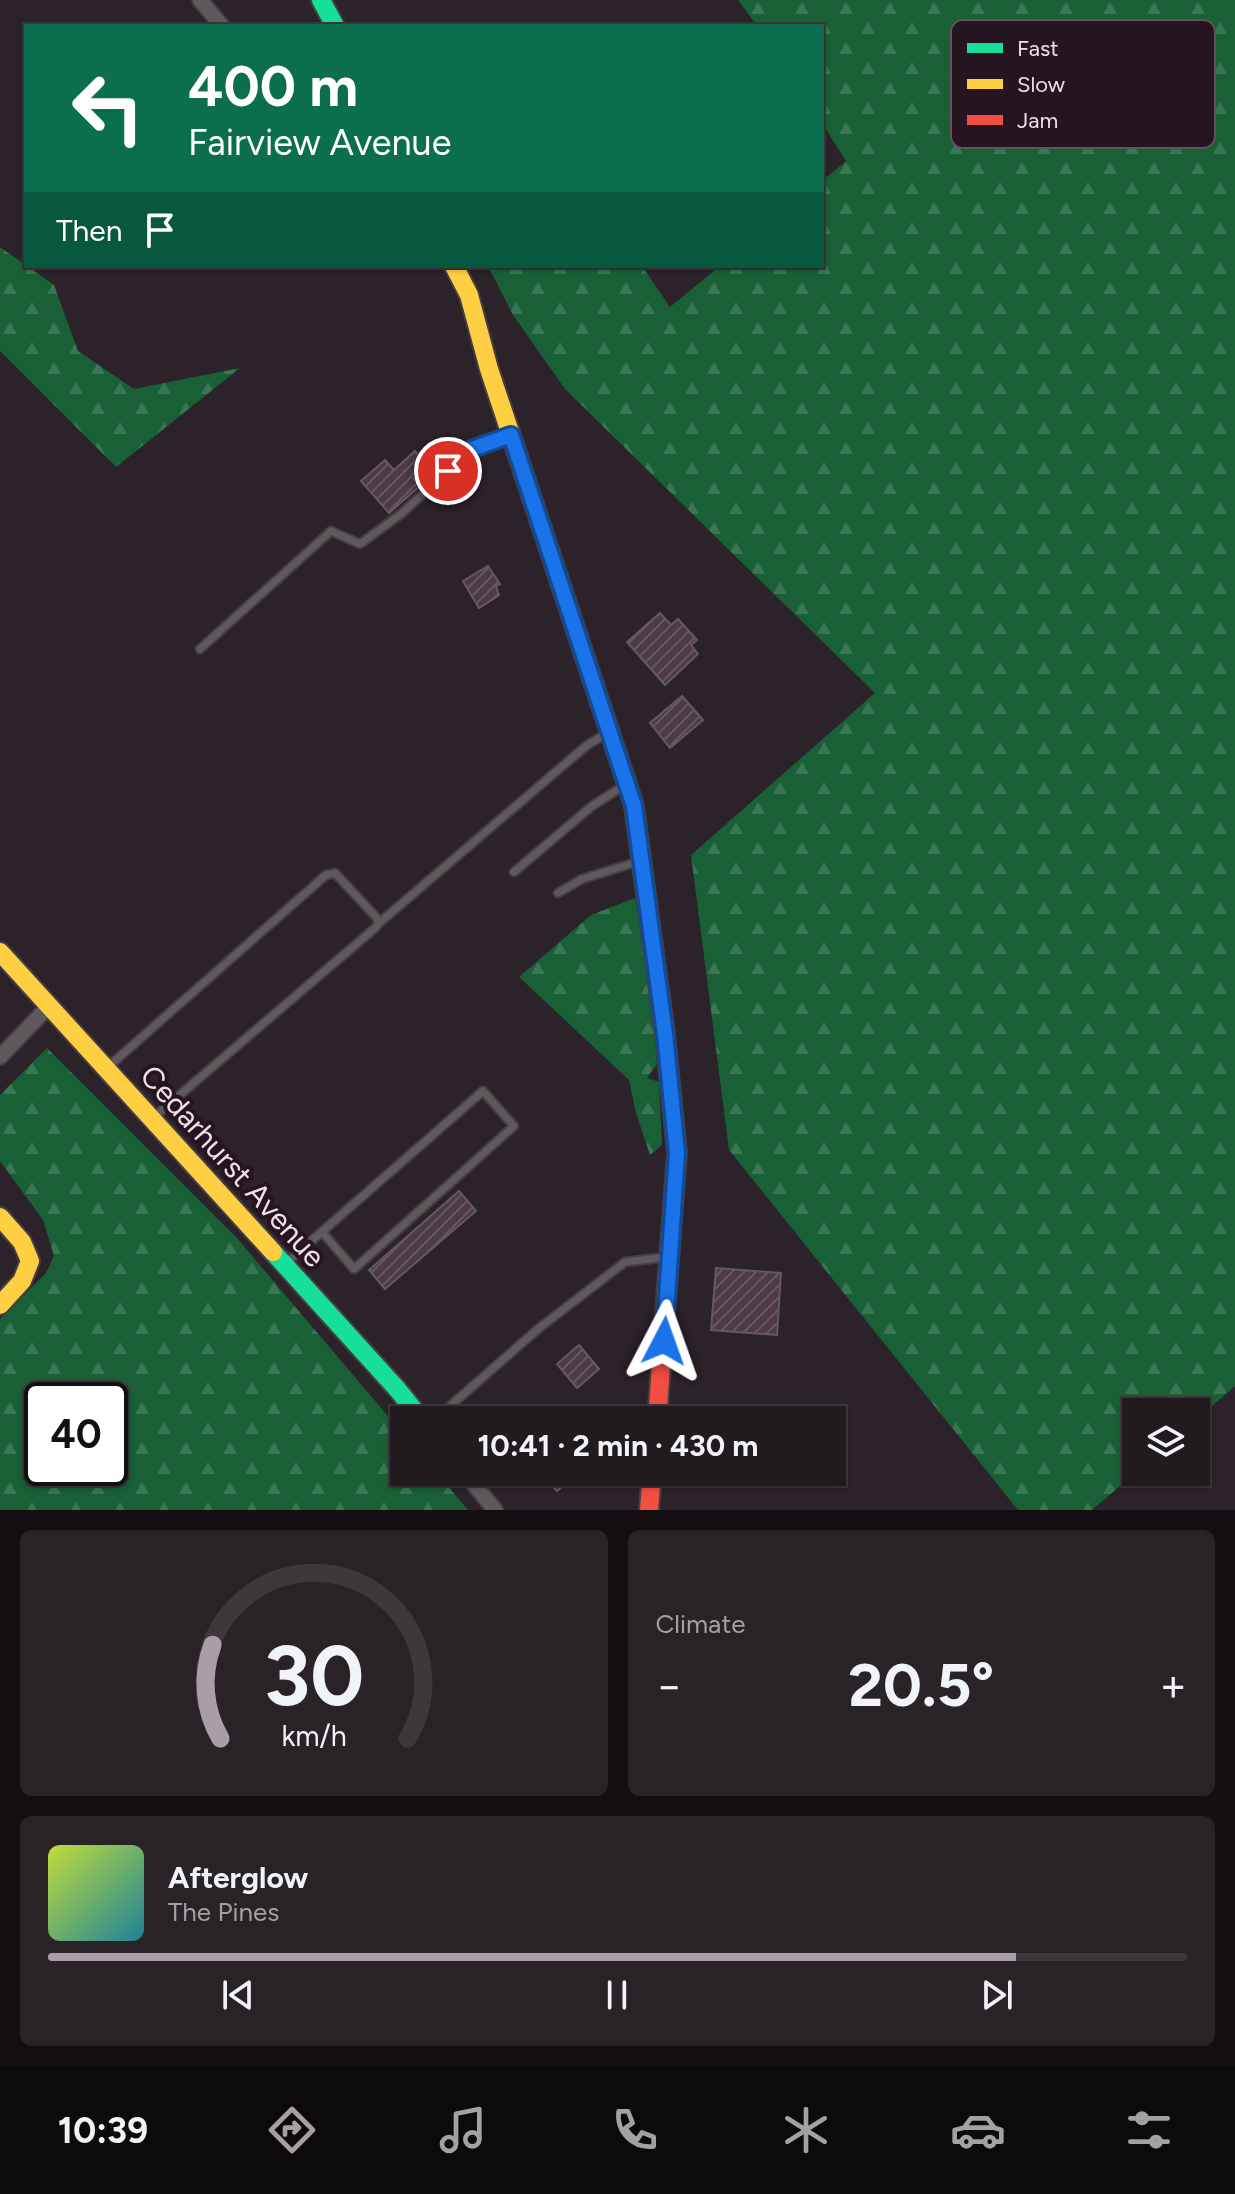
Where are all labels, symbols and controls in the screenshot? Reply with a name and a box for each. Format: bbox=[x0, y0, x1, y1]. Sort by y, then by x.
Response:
legend bbox=[951, 20, 1215, 148]
text: Fast bbox=[1017, 35, 1059, 62]
text: 400 m bbox=[188, 53, 358, 120]
icon: left bbox=[56, 56, 160, 160]
text: Slow bbox=[1017, 71, 1066, 98]
text: Jam bbox=[1017, 107, 1058, 134]
text: Fairview Avenue bbox=[188, 121, 451, 164]
icon: arrive bbox=[138, 208, 182, 252]
text: Then bbox=[56, 212, 122, 249]
pin bbox=[414, 437, 482, 505]
icon: arrive bbox=[426, 449, 470, 493]
street label: Cedarhurst Avenue bbox=[133, 1057, 333, 1275]
position arrow bbox=[622, 1299, 706, 1383]
speed limit sign: 40 bbox=[24, 1382, 128, 1486]
map controls bbox=[1122, 1398, 1210, 1486]
button: layers bbox=[1122, 1398, 1210, 1486]
text: 10:41 · 2 min · 430 m bbox=[478, 1427, 758, 1464]
text: Climate bbox=[656, 1608, 745, 1640]
text: 30 bbox=[264, 1626, 364, 1726]
text: 20.5° bbox=[848, 1649, 994, 1721]
text: − bbox=[656, 1659, 683, 1712]
text: + bbox=[1160, 1659, 1187, 1712]
text: km/h bbox=[281, 1719, 346, 1753]
text: Afterglow bbox=[168, 1859, 308, 1896]
text: The Pines bbox=[168, 1896, 279, 1928]
icon: previous bbox=[216, 1973, 260, 2017]
icon: pause bbox=[595, 1973, 639, 2017]
icon: next bbox=[975, 1973, 1019, 2017]
icon: directions bbox=[264, 2102, 320, 2158]
icon: music bbox=[435, 2102, 491, 2158]
icon: phone bbox=[607, 2102, 663, 2158]
icon: climate bbox=[778, 2102, 834, 2158]
icon: car bbox=[950, 2102, 1006, 2158]
icon: filters bbox=[1121, 2102, 1177, 2158]
text: 10:39 bbox=[58, 2109, 148, 2152]

